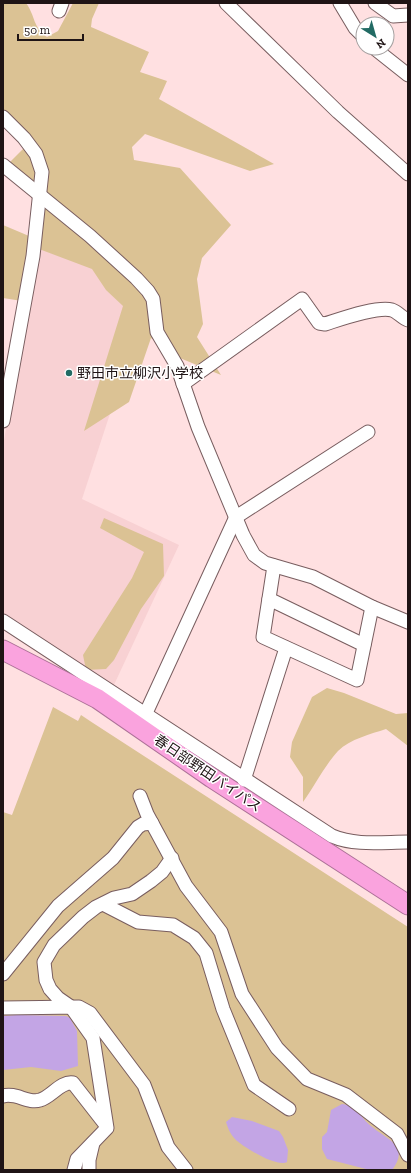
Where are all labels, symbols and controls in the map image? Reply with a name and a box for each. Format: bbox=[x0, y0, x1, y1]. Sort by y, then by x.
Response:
scale bar bbox=[18, 16, 83, 42]
north arrow bbox=[355, 16, 395, 56]
text: 50 m bbox=[24, 23, 51, 37]
text: N bbox=[373, 36, 388, 52]
place label: 野田市立柳沢小学校 bbox=[77, 365, 203, 382]
marker: 野田市立柳沢小学校 bbox=[64, 368, 74, 378]
street label: 春日部野田バイパス bbox=[151, 731, 265, 816]

